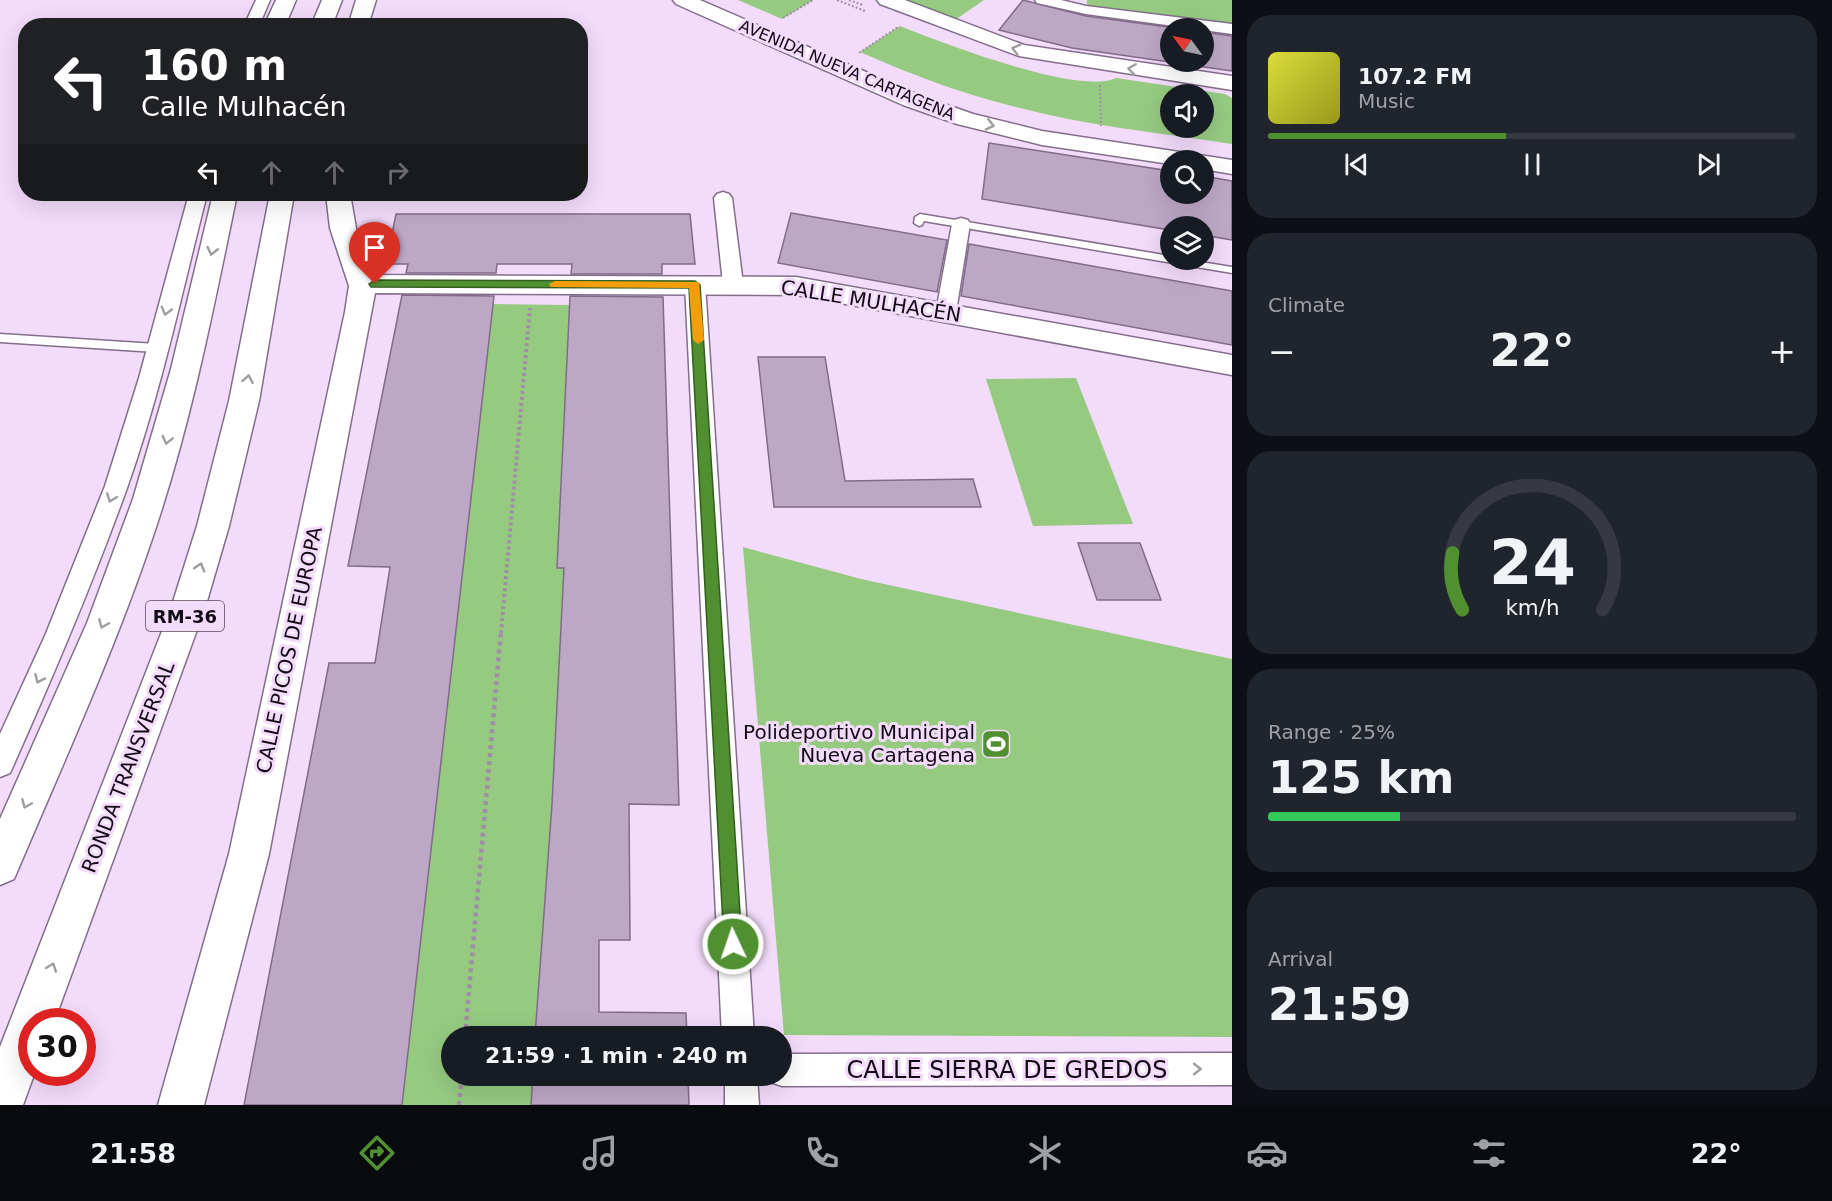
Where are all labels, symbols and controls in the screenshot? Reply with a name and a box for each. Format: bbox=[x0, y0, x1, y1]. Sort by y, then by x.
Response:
street label: AVENIDA NUEVA CARTAGENA bbox=[736, 16, 958, 124]
north arrow bbox=[1160, 18, 1214, 72]
map controls bbox=[1160, 18, 1214, 270]
text: 160 m bbox=[141, 41, 287, 90]
icon: left bbox=[42, 42, 120, 120]
one-way arrow bbox=[1012, 44, 1022, 56]
one-way arrow bbox=[1128, 63, 1137, 75]
text: 107.2 FM bbox=[1358, 64, 1472, 89]
button: sound bbox=[1160, 84, 1214, 138]
text: Music bbox=[1358, 89, 1415, 113]
text: Calle Mulhacén bbox=[141, 91, 347, 122]
one-way arrow bbox=[984, 118, 994, 131]
icon: previous bbox=[1340, 148, 1373, 181]
icon: pause bbox=[1516, 148, 1549, 181]
icon: next bbox=[1692, 148, 1725, 181]
button: search bbox=[1160, 150, 1214, 204]
icon: left bbox=[192, 156, 225, 189]
icon: ahead bbox=[255, 156, 288, 189]
icon: ahead bbox=[318, 156, 351, 189]
icon: right bbox=[381, 156, 414, 189]
button: layers bbox=[1160, 216, 1214, 270]
pin bbox=[349, 222, 400, 284]
icon: arrive bbox=[358, 231, 391, 264]
one-way arrow bbox=[206, 245, 219, 255]
street label: CALLE MULHACÉN bbox=[779, 275, 963, 327]
text: Climate bbox=[1268, 293, 1345, 317]
one-way arrow bbox=[161, 306, 174, 316]
text: 22° bbox=[1489, 324, 1575, 377]
text: − bbox=[1268, 332, 1296, 371]
text: + bbox=[1768, 332, 1796, 371]
one-way arrow bbox=[241, 374, 254, 384]
one-way arrow bbox=[161, 435, 174, 445]
one-way arrow bbox=[106, 492, 119, 503]
street label: CALLE PICOS DE EUROPA bbox=[251, 524, 327, 775]
text: 24 bbox=[1489, 526, 1575, 599]
one-way arrow bbox=[193, 562, 206, 573]
text: km/h bbox=[1505, 595, 1559, 620]
road number: RM-36 bbox=[146, 601, 224, 631]
one-way arrow bbox=[98, 618, 110, 629]
street label: RONDA TRANSVERSAL bbox=[77, 657, 180, 876]
one-way arrow bbox=[34, 672, 46, 683]
place label: Polideportivo Municipal Nueva Cartagena bbox=[743, 720, 975, 767]
text: Range · 25% bbox=[1268, 720, 1395, 744]
sports icon: Polideportivo Municipal Nueva Cartagena bbox=[980, 728, 1012, 760]
text: 125 km bbox=[1268, 751, 1454, 804]
one-way arrow bbox=[21, 797, 33, 808]
position arrow bbox=[701, 912, 765, 976]
text: Arrival bbox=[1268, 947, 1333, 971]
one-way arrow bbox=[45, 962, 58, 973]
text: 21:59 bbox=[1268, 978, 1411, 1031]
speed limit sign: 30 bbox=[18, 1008, 96, 1086]
text: 21:59 · 1 min · 240 m bbox=[485, 1043, 748, 1068]
street label: CALLE SIERRA DE GREDOS bbox=[847, 1056, 1167, 1084]
one-way arrow bbox=[1192, 1063, 1201, 1075]
icon: directions bbox=[356, 1132, 398, 1174]
icon: music bbox=[579, 1132, 621, 1174]
icon: phone bbox=[801, 1132, 843, 1174]
icon: climate bbox=[1024, 1132, 1066, 1174]
icon: car bbox=[1246, 1132, 1288, 1174]
icon: filters bbox=[1468, 1132, 1510, 1174]
text: 21:58 bbox=[90, 1138, 176, 1169]
text: 22° bbox=[1691, 1138, 1742, 1169]

